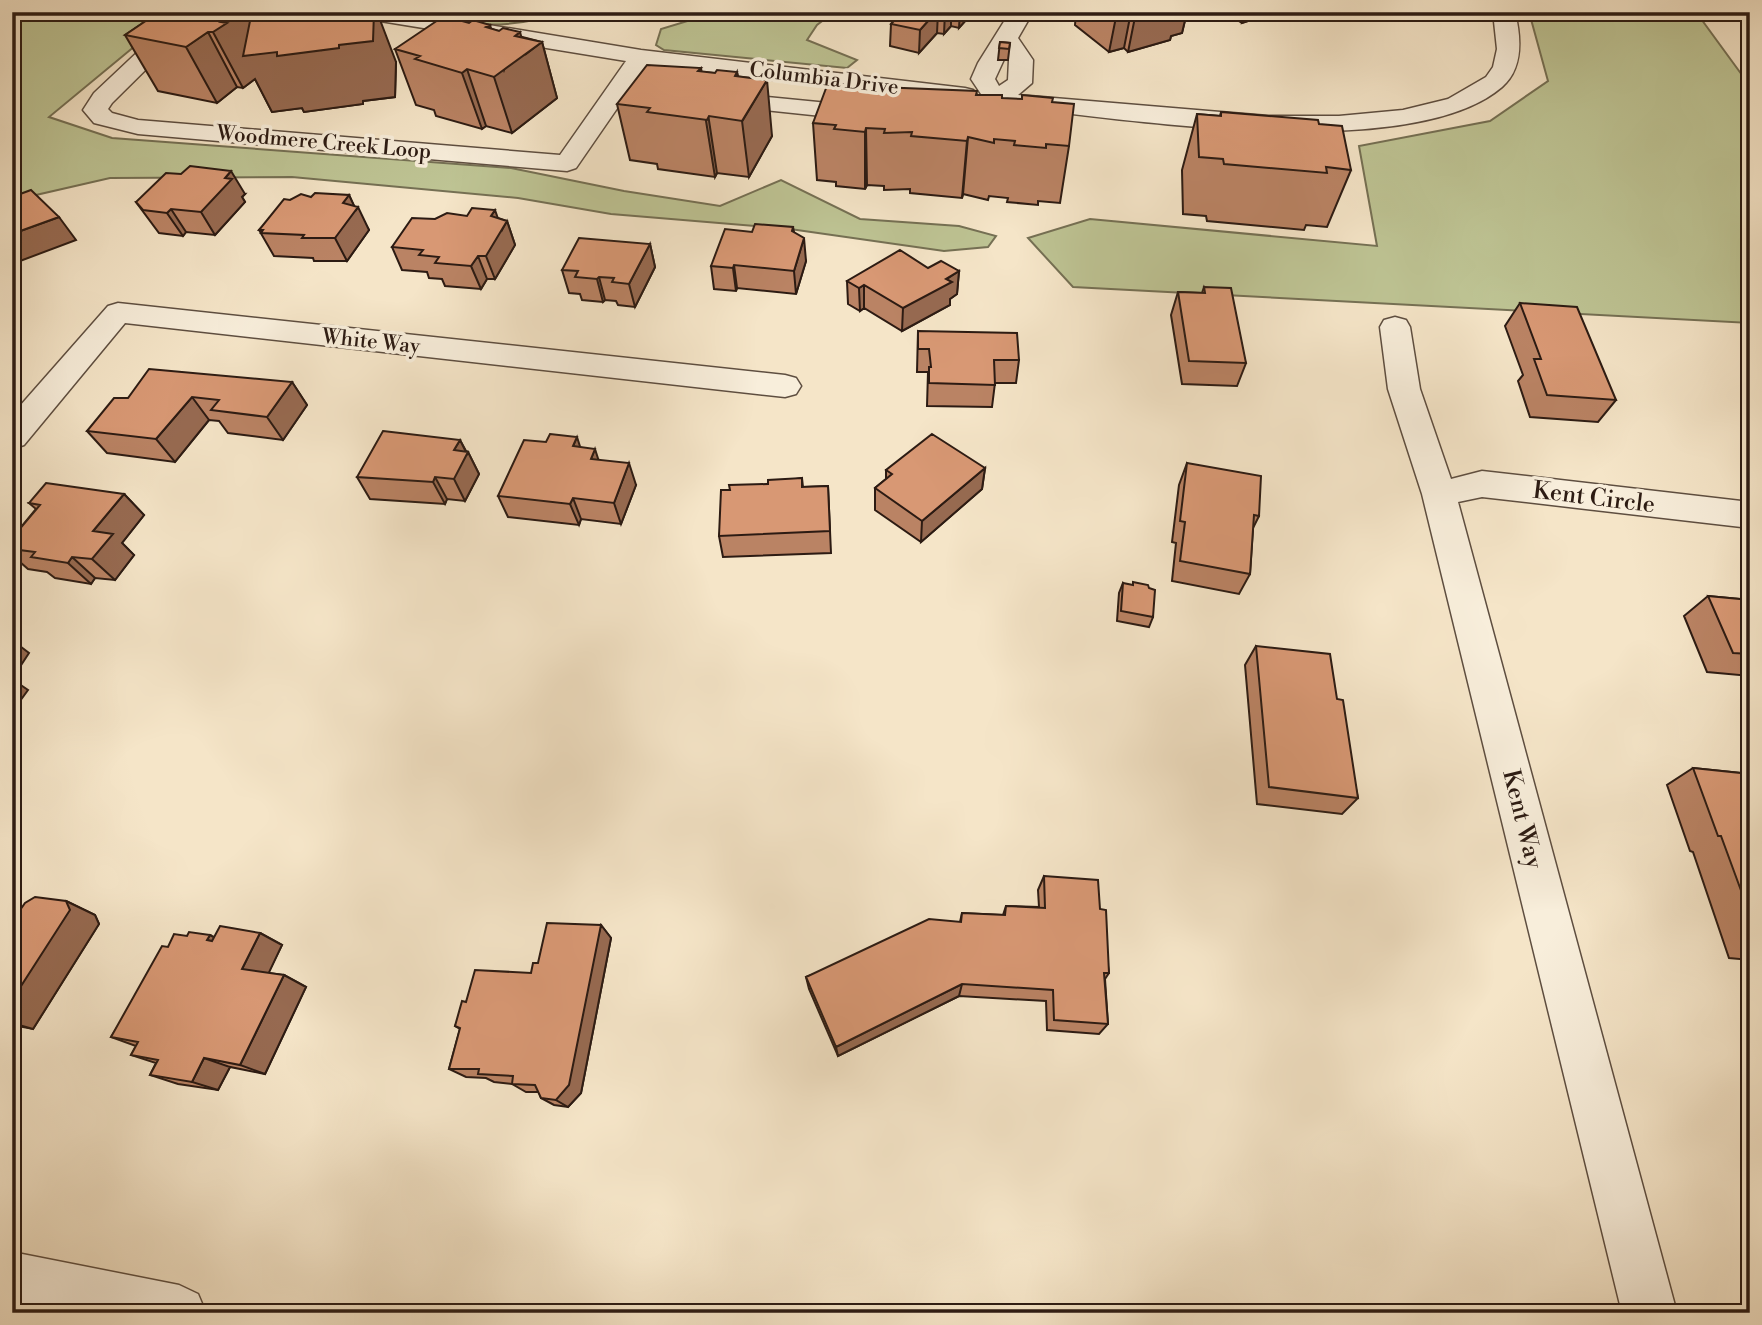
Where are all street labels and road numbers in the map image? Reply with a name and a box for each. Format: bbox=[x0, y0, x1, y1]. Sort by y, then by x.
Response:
street label: Columbia Drive bbox=[748, 57, 900, 101]
street label: Woodmere Creek Loop bbox=[214, 121, 432, 165]
street label: White Way bbox=[319, 324, 422, 360]
street label: Kent Circle bbox=[1531, 476, 1657, 520]
street label: Kent Way bbox=[1495, 767, 1549, 872]

